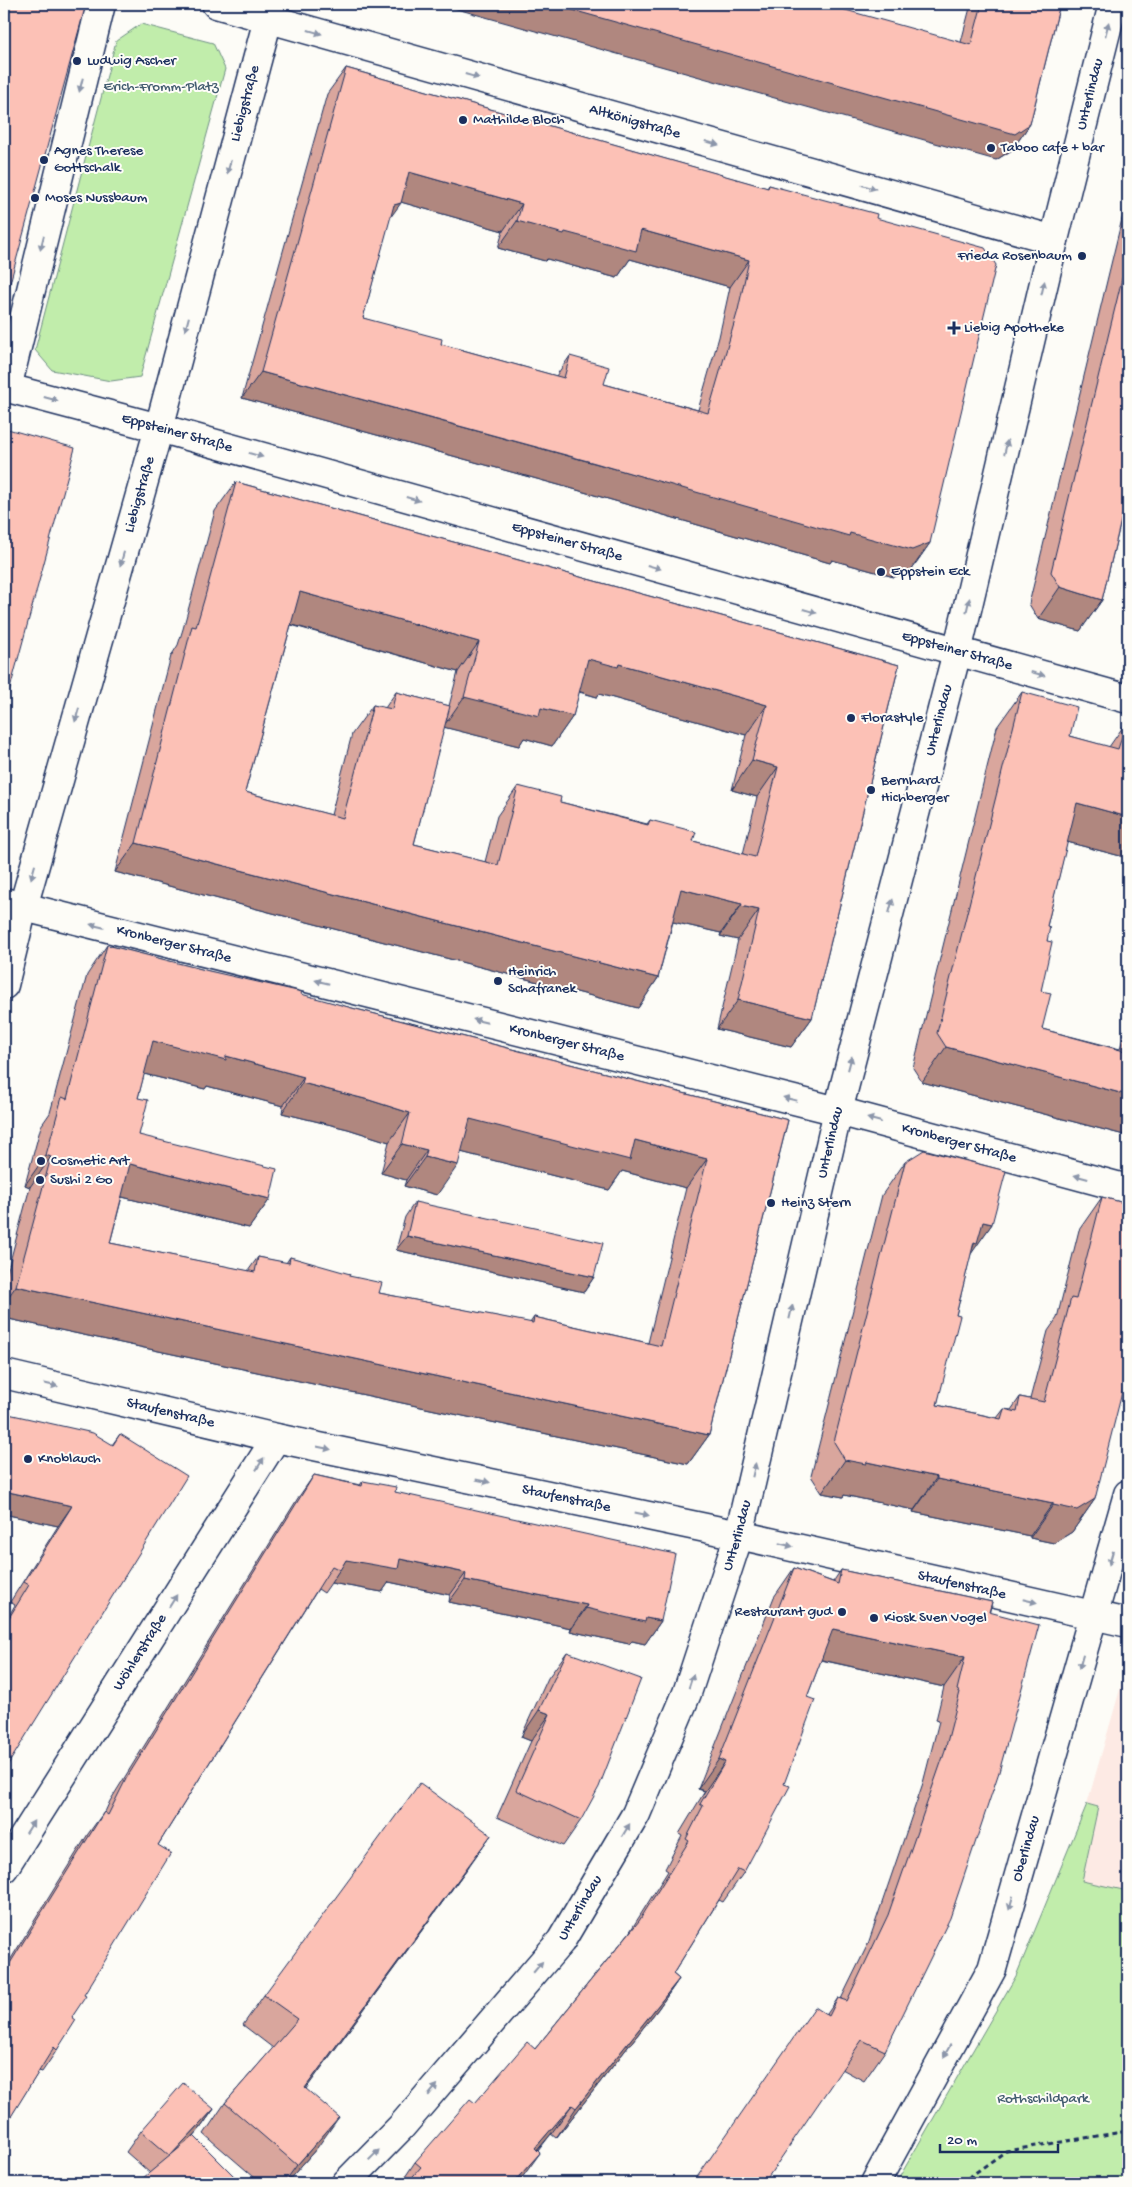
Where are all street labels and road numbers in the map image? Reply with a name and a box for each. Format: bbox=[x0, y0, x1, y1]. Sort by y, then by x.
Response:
street label: Unterlindau bbox=[1073, 57, 1108, 132]
street label: Liebigstraße bbox=[227, 63, 264, 144]
street label: Altkönigstraße bbox=[587, 101, 683, 143]
street label: Eppsteiner Straße bbox=[120, 409, 235, 457]
street label: Liebigstraße bbox=[121, 454, 160, 535]
street label: Eppsteiner Straße bbox=[510, 518, 625, 566]
street label: Eppsteiner Straße bbox=[900, 627, 1015, 675]
street label: Unterlindau bbox=[921, 683, 957, 758]
street label: Kronberger Straße bbox=[114, 921, 234, 968]
street label: Kronberger Straße bbox=[507, 1020, 626, 1066]
street label: Unterlindau bbox=[814, 1105, 848, 1180]
street label: Kronberger Straße bbox=[899, 1119, 1019, 1168]
street label: Staufenstraße bbox=[125, 1394, 217, 1432]
street label: Staufenstraße bbox=[520, 1481, 612, 1517]
street label: Unterlindau bbox=[719, 1498, 756, 1573]
street label: Staufenstraße bbox=[916, 1567, 1008, 1604]
street label: Wöhlerstraße bbox=[109, 1611, 171, 1694]
street label: Oberlindau bbox=[1008, 1814, 1044, 1884]
street label: Unterlindau bbox=[554, 1872, 607, 1944]

